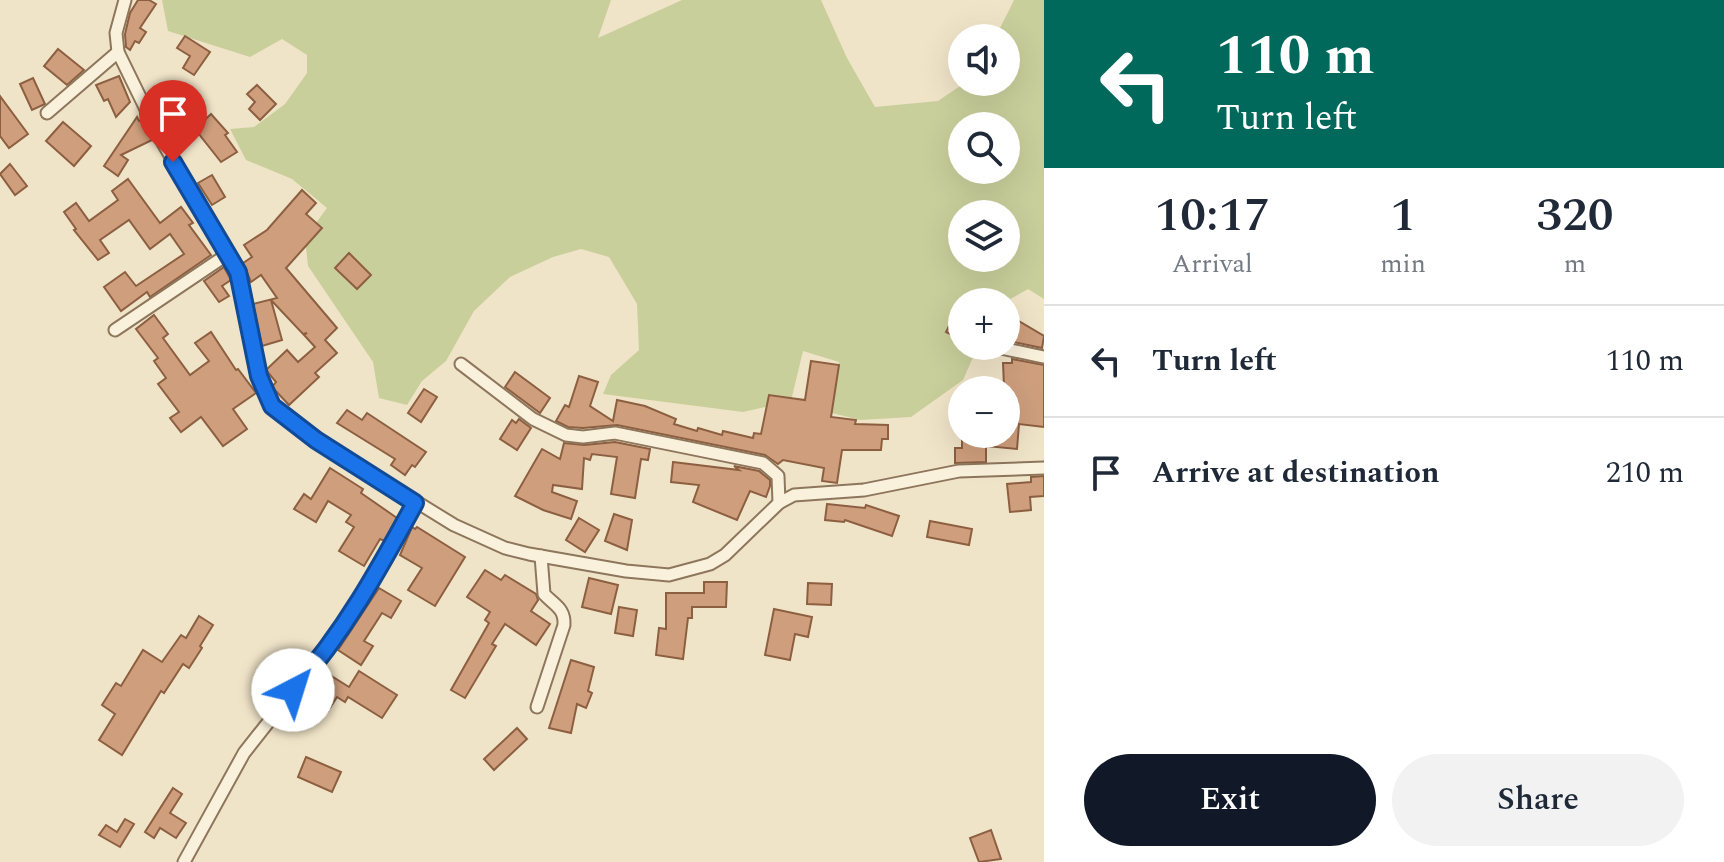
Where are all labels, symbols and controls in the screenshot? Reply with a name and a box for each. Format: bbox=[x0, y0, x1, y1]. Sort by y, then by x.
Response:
text: 110 m bbox=[1216, 14, 1375, 99]
map controls bbox=[948, 24, 1020, 448]
button: sound bbox=[948, 24, 1020, 96]
icon: left bbox=[1084, 32, 1188, 136]
pin bbox=[139, 80, 207, 162]
text: Turn left bbox=[1216, 91, 1357, 146]
icon: arrive bbox=[151, 92, 195, 136]
button: search bbox=[948, 112, 1020, 184]
text: 10:17 bbox=[1154, 179, 1270, 252]
text: 1 bbox=[1390, 179, 1416, 252]
text: 320 bbox=[1536, 179, 1614, 252]
button: layers bbox=[948, 200, 1020, 272]
text: Arrival bbox=[1172, 244, 1253, 284]
text: min bbox=[1380, 244, 1426, 284]
text: m bbox=[1564, 244, 1586, 284]
button: + bbox=[948, 288, 1020, 360]
text: Turn left bbox=[1152, 338, 1277, 384]
text: 110 m bbox=[1606, 338, 1684, 384]
icon: left bbox=[1084, 339, 1128, 383]
button: − bbox=[948, 376, 1020, 448]
text: Arrive at destination bbox=[1152, 450, 1439, 496]
text: 210 m bbox=[1606, 450, 1684, 496]
icon: arrive bbox=[1084, 451, 1128, 495]
position arrow bbox=[251, 648, 335, 732]
button: Exit bbox=[1084, 754, 1376, 846]
button: Share bbox=[1392, 754, 1684, 846]

